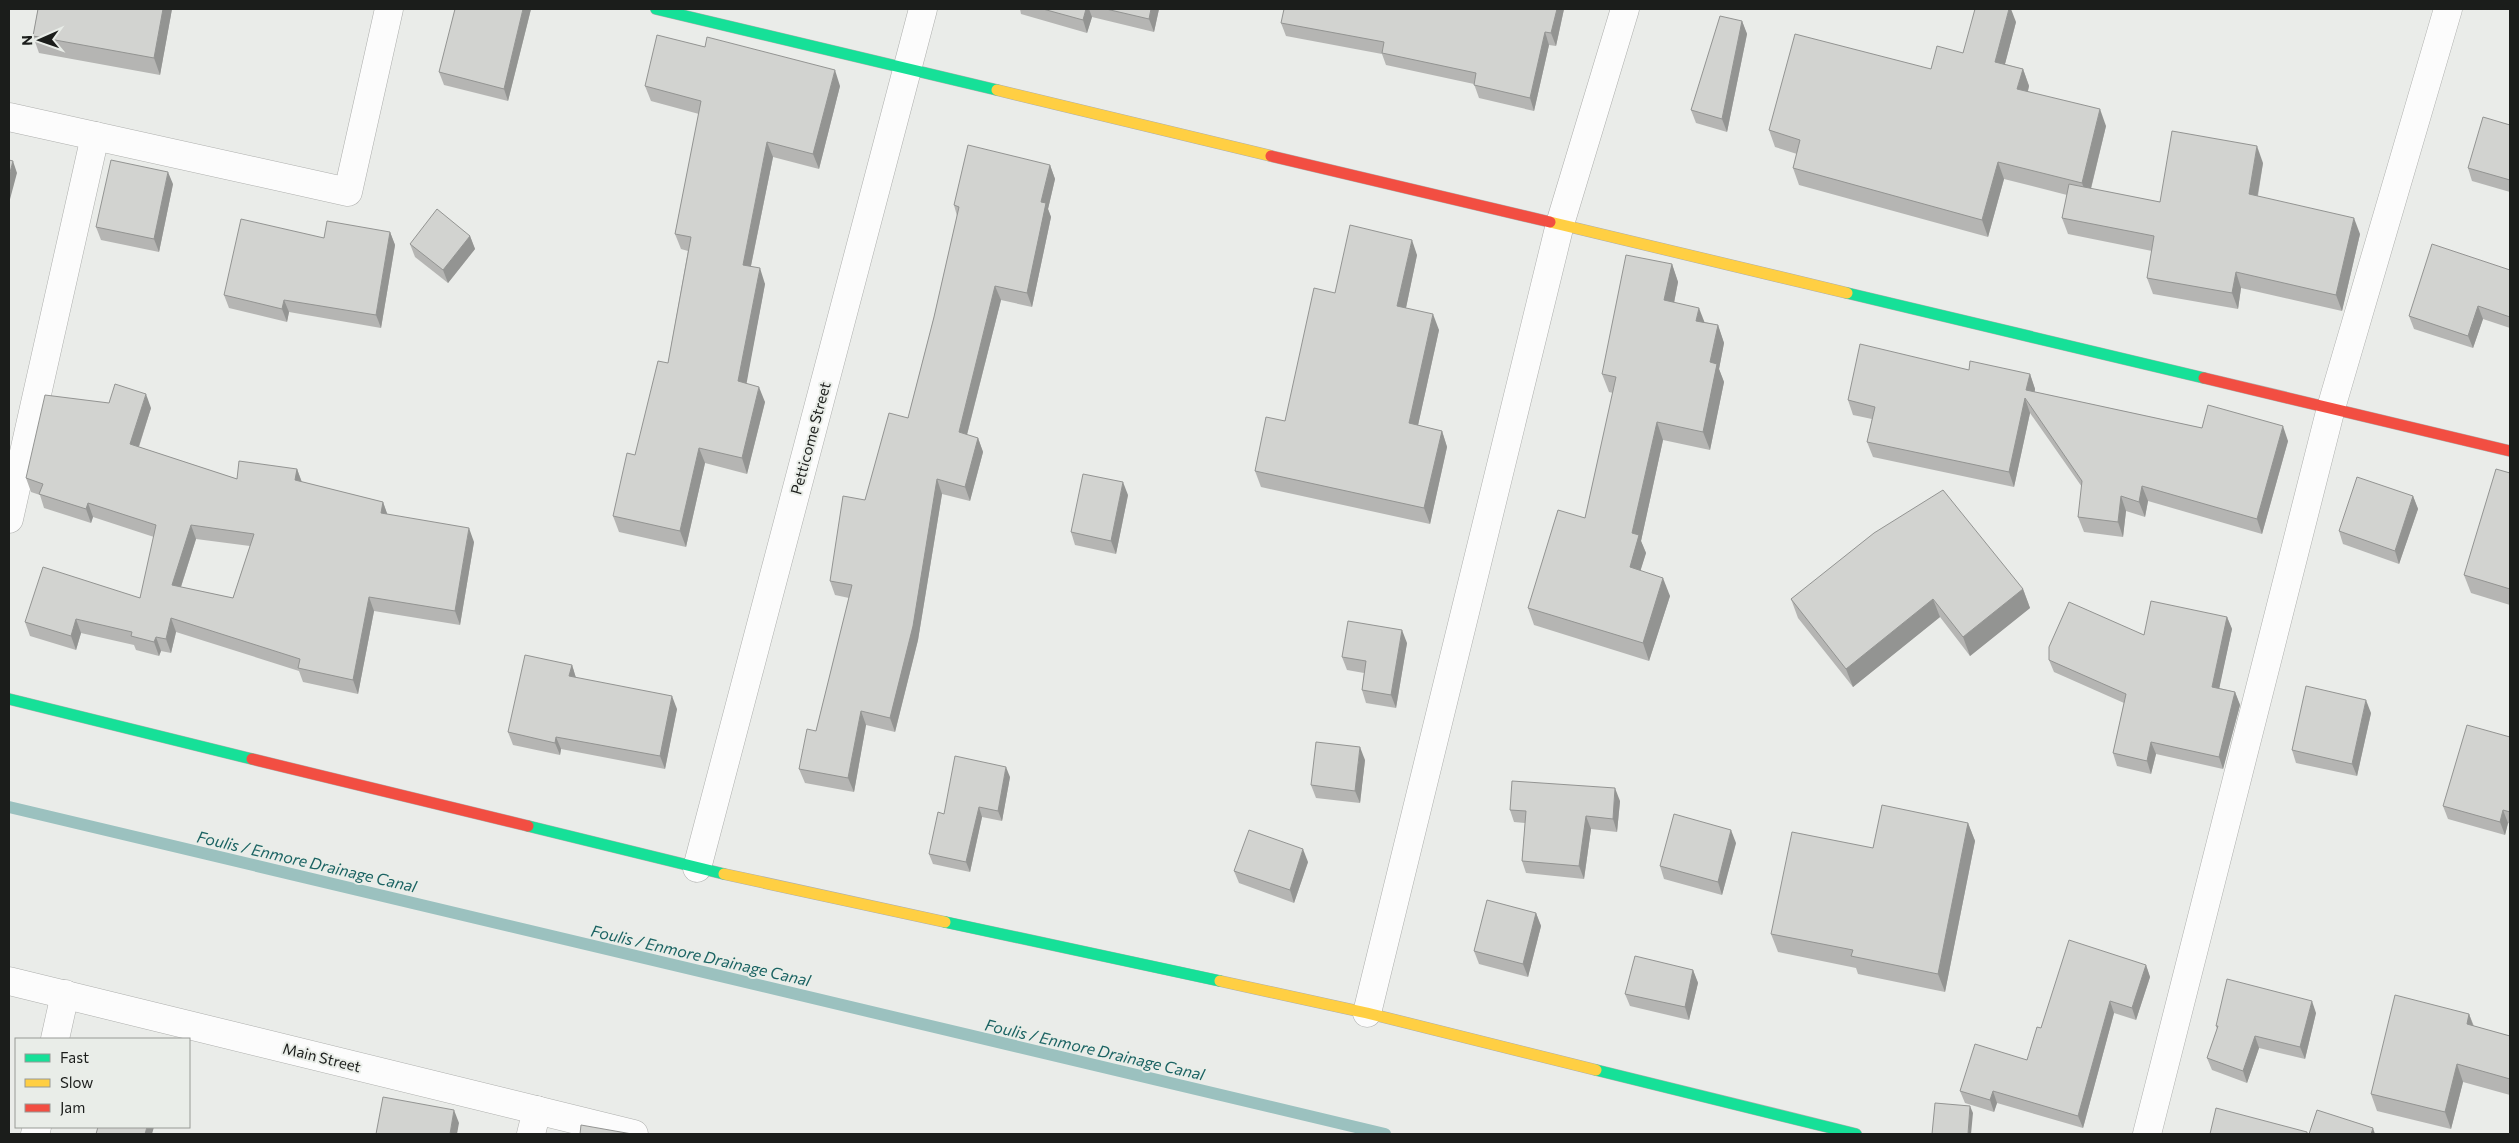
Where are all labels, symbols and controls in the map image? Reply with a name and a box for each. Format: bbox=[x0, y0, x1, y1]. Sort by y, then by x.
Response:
north arrow bbox=[15, 15, 65, 65]
text: N bbox=[18, 35, 35, 46]
street label: Petticome Street bbox=[786, 380, 834, 496]
water label: Foulis / Enmore Drainage Canal bbox=[195, 826, 420, 896]
water label: Foulis / Enmore Drainage Canal bbox=[589, 920, 814, 990]
water label: Foulis / Enmore Drainage Canal bbox=[983, 1014, 1208, 1084]
legend bbox=[15, 1038, 190, 1128]
street label: Main Street bbox=[281, 1039, 363, 1075]
text: Fast bbox=[60, 1048, 89, 1066]
text: Slow bbox=[60, 1073, 93, 1091]
text: Jam bbox=[60, 1098, 85, 1116]

